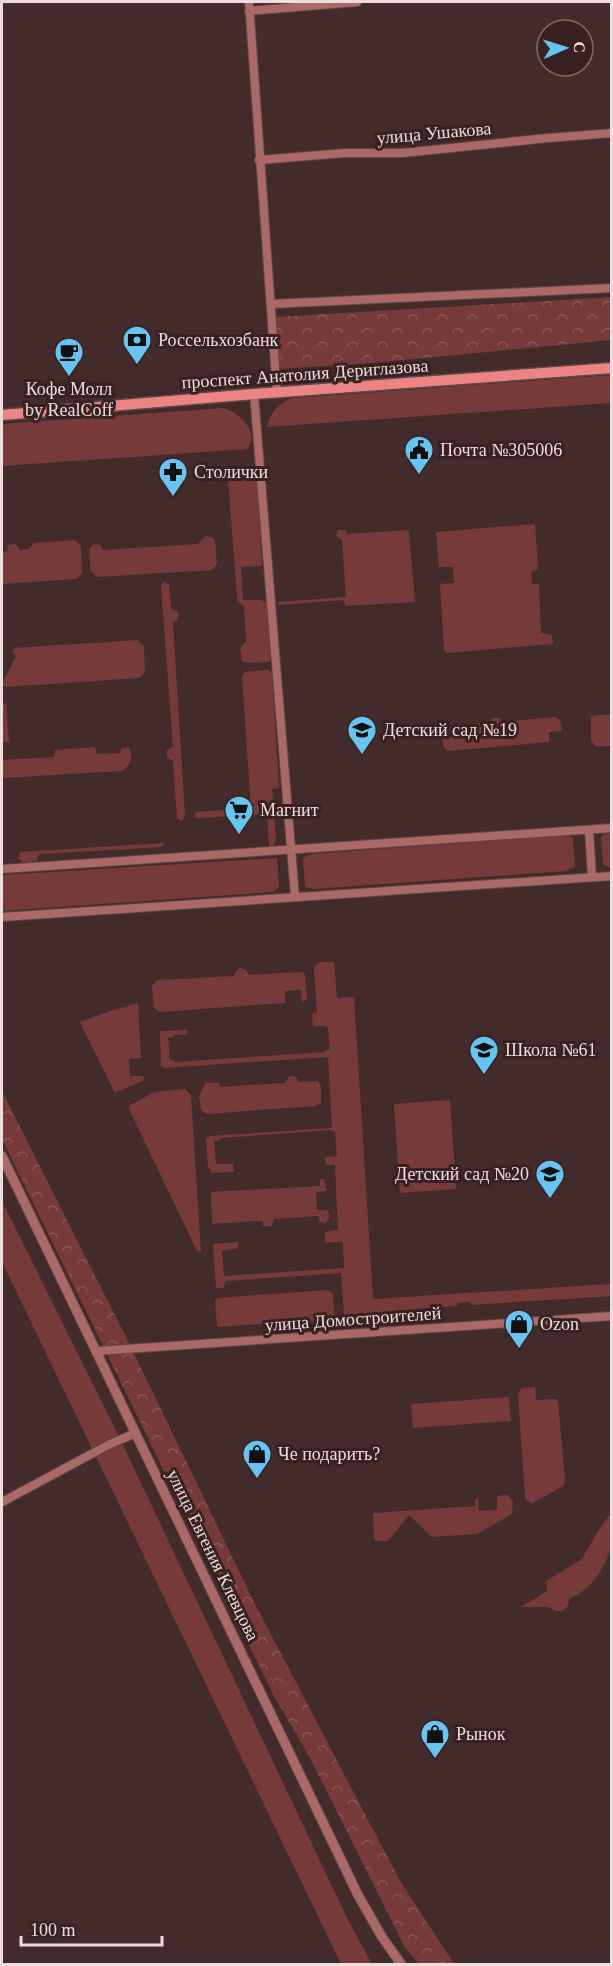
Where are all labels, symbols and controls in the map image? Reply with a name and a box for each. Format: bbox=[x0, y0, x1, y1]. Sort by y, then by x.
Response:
north arrow bbox=[535, 18, 595, 78]
text: С bbox=[571, 41, 588, 53]
street label: улица Ушакова bbox=[376, 118, 492, 148]
bank icon: Россельхозбанк bbox=[121, 324, 153, 366]
place label: Россельхозбанк bbox=[158, 330, 279, 350]
cafe icon: Кофе Молл by RealCoff bbox=[53, 336, 85, 378]
street label: проспект Анатолия Дериглазова bbox=[181, 355, 429, 393]
place label: Кофе Молл by RealCoff bbox=[25, 379, 113, 420]
public building icon: Почта №305006 bbox=[403, 434, 435, 476]
place label: Почта №305006 bbox=[440, 440, 562, 460]
pharmacy icon: Столички bbox=[157, 456, 189, 498]
place label: Столички bbox=[194, 462, 269, 482]
school or university icon: Детский сад №19 bbox=[346, 714, 378, 756]
place label: Детский сад №19 bbox=[383, 720, 517, 740]
supermarket icon: Магнит bbox=[223, 794, 255, 836]
place label: Магнит bbox=[260, 800, 319, 820]
school or university icon: Школа №61 bbox=[468, 1034, 500, 1076]
place label: Школа №61 bbox=[505, 1040, 596, 1060]
school or university icon: Детский сад №20 bbox=[534, 1158, 566, 1200]
place label: Детский сад №20 bbox=[395, 1164, 529, 1184]
street label: улица Домостроителей bbox=[264, 1303, 442, 1335]
shop icon: Ozon bbox=[503, 1308, 535, 1350]
place label: Ozon bbox=[540, 1314, 579, 1334]
shop icon: Че подарить? bbox=[241, 1438, 273, 1480]
place label: Че подарить? bbox=[278, 1444, 380, 1464]
street label: улица Евгения Клевцова bbox=[163, 1466, 263, 1644]
shop icon: Рынок bbox=[419, 1718, 451, 1760]
place label: Рынок bbox=[456, 1724, 506, 1744]
scale bar bbox=[21, 1909, 162, 1947]
text: 100 m bbox=[30, 1920, 76, 1940]

